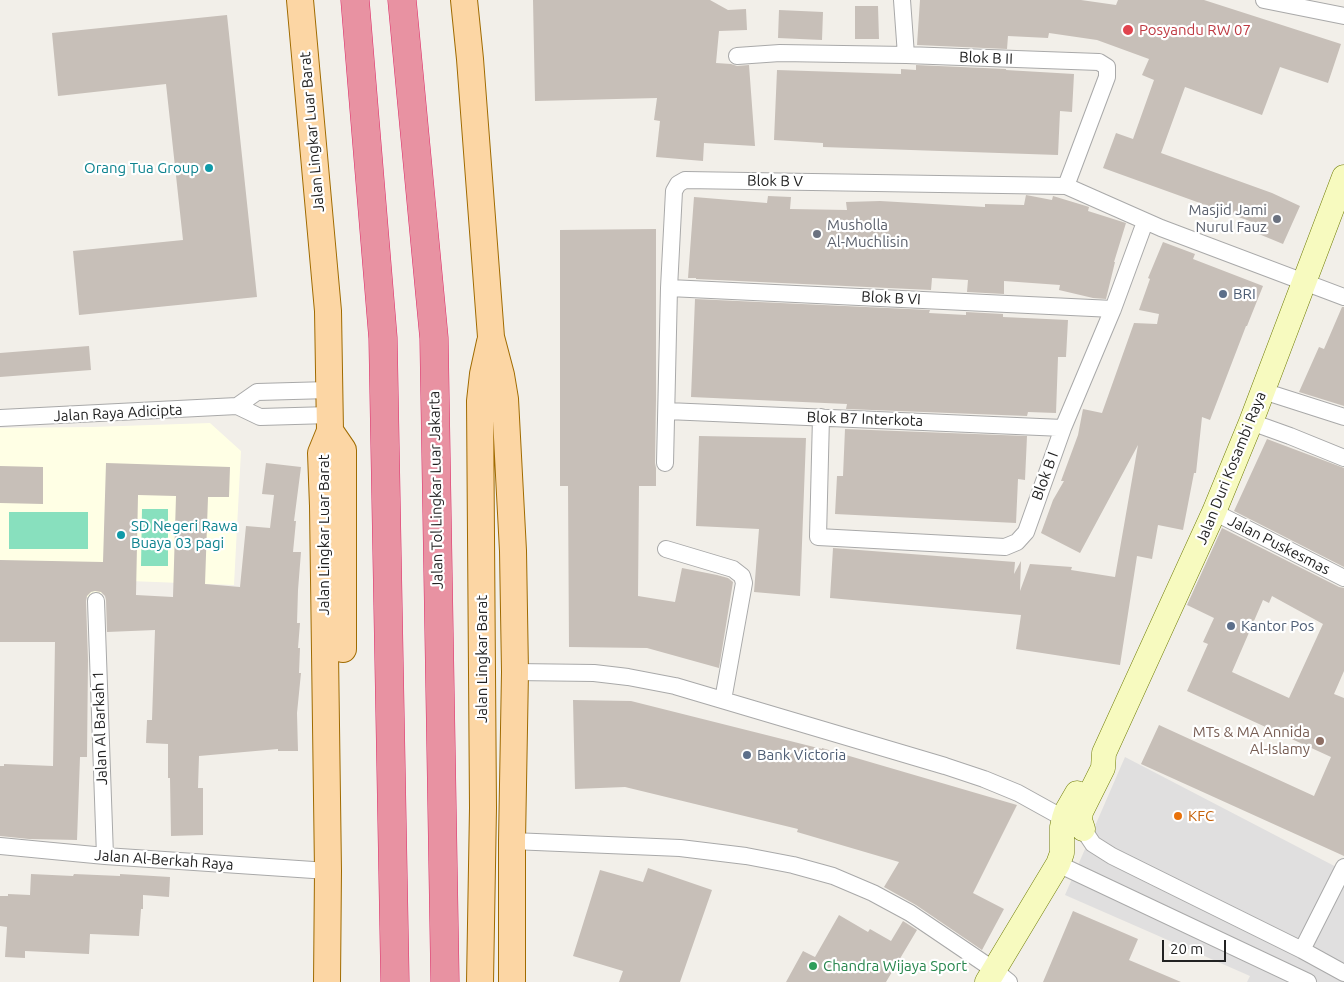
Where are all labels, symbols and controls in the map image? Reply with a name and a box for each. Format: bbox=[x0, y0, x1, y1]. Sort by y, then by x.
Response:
place label: Posyandu RW 07 bbox=[1139, 21, 1251, 39]
marker: Posyandu RW 07 bbox=[1121, 23, 1135, 37]
street label: Blok B II bbox=[959, 48, 1013, 68]
street label: Jalan Lingkar Luar Barat bbox=[296, 51, 328, 213]
place label: Orang Tua Group bbox=[84, 159, 199, 177]
marker: Orang Tua Group bbox=[203, 162, 215, 174]
street label: Blok B V bbox=[747, 172, 803, 190]
place label: Masjid Jami Nurul Fauz bbox=[1189, 201, 1267, 236]
marker: Masjid Jami Nurul Fauz bbox=[1271, 213, 1283, 225]
place label: Musholla Al-Muchlisin bbox=[827, 216, 908, 251]
marker: Musholla Al-Muchlisin bbox=[811, 228, 823, 240]
place label: BRI bbox=[1233, 285, 1256, 303]
street label: Blok B VI bbox=[861, 287, 921, 309]
marker: BRI bbox=[1217, 288, 1229, 300]
street label: Jalan Duri Kosambi Raya bbox=[1192, 389, 1270, 547]
street label: Jalan Tol Lingkar Luar Jakarta bbox=[425, 391, 447, 589]
street label: Jalan Raya Adicipta bbox=[53, 401, 183, 425]
street label: Blok B7 Interkota bbox=[806, 408, 924, 430]
street label: Blok B I bbox=[1028, 449, 1062, 503]
street label: Jalan Lingkar Luar Barat bbox=[315, 454, 333, 616]
street label: Jalan Puskesmas bbox=[1225, 512, 1333, 578]
place label: SD Negeri Rawa Buaya 03 pagi bbox=[131, 517, 238, 552]
marker: SD Negeri Rawa Buaya 03 pagi bbox=[115, 529, 127, 541]
street label: Jalan Lingkar Barat bbox=[473, 595, 491, 723]
place label: Kantor Pos bbox=[1241, 617, 1314, 635]
marker: Kantor Pos bbox=[1225, 620, 1237, 632]
street label: Jalan Al Barkah 1 bbox=[89, 670, 111, 786]
place label: MTs & MA Annida Al-Islamy bbox=[1193, 723, 1310, 758]
marker: MTs & MA Annida Al-Islamy bbox=[1314, 735, 1326, 747]
place label: Bank Victoria bbox=[757, 746, 846, 764]
marker: Bank Victoria bbox=[741, 749, 753, 761]
place label: KFC bbox=[1188, 807, 1214, 825]
marker: KFC bbox=[1172, 810, 1184, 822]
street label: Jalan Al-Berkah Raya bbox=[94, 846, 234, 874]
scale bar bbox=[1164, 930, 1228, 962]
text: 20 m bbox=[1170, 940, 1203, 957]
place label: Chandra Wijaya Sport bbox=[823, 957, 967, 975]
marker: Chandra Wijaya Sport bbox=[807, 960, 819, 972]

